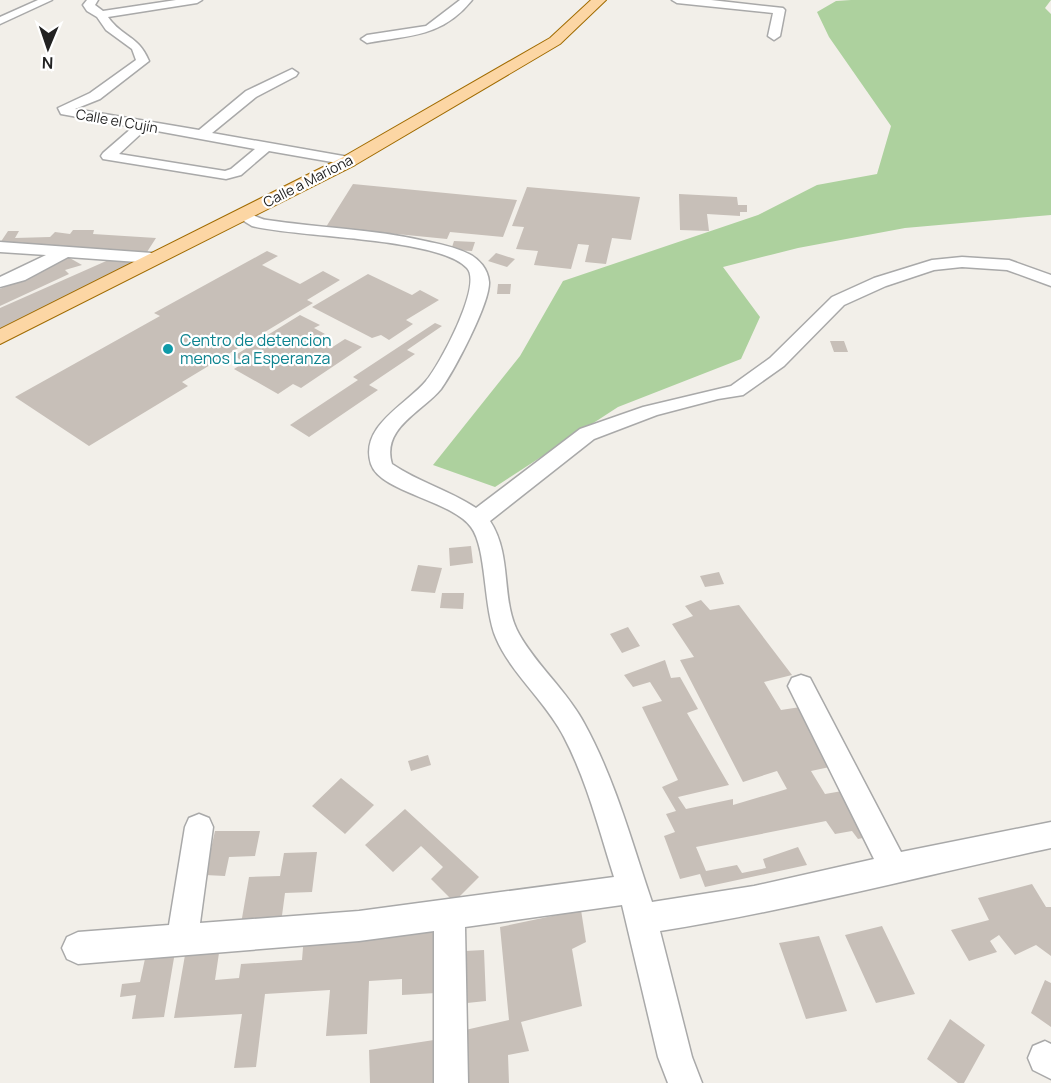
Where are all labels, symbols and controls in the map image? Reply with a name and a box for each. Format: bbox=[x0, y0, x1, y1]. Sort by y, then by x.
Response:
north arrow bbox=[18, 18, 78, 78]
text: N bbox=[41, 52, 54, 74]
street label: Calle el Cujín bbox=[75, 104, 160, 137]
street label: Calle a Mariona bbox=[260, 150, 356, 211]
place label: Centro de detencion menos La Esperanza bbox=[180, 329, 332, 369]
marker: Centro de detencion menos La Esperanza bbox=[161, 342, 175, 356]

